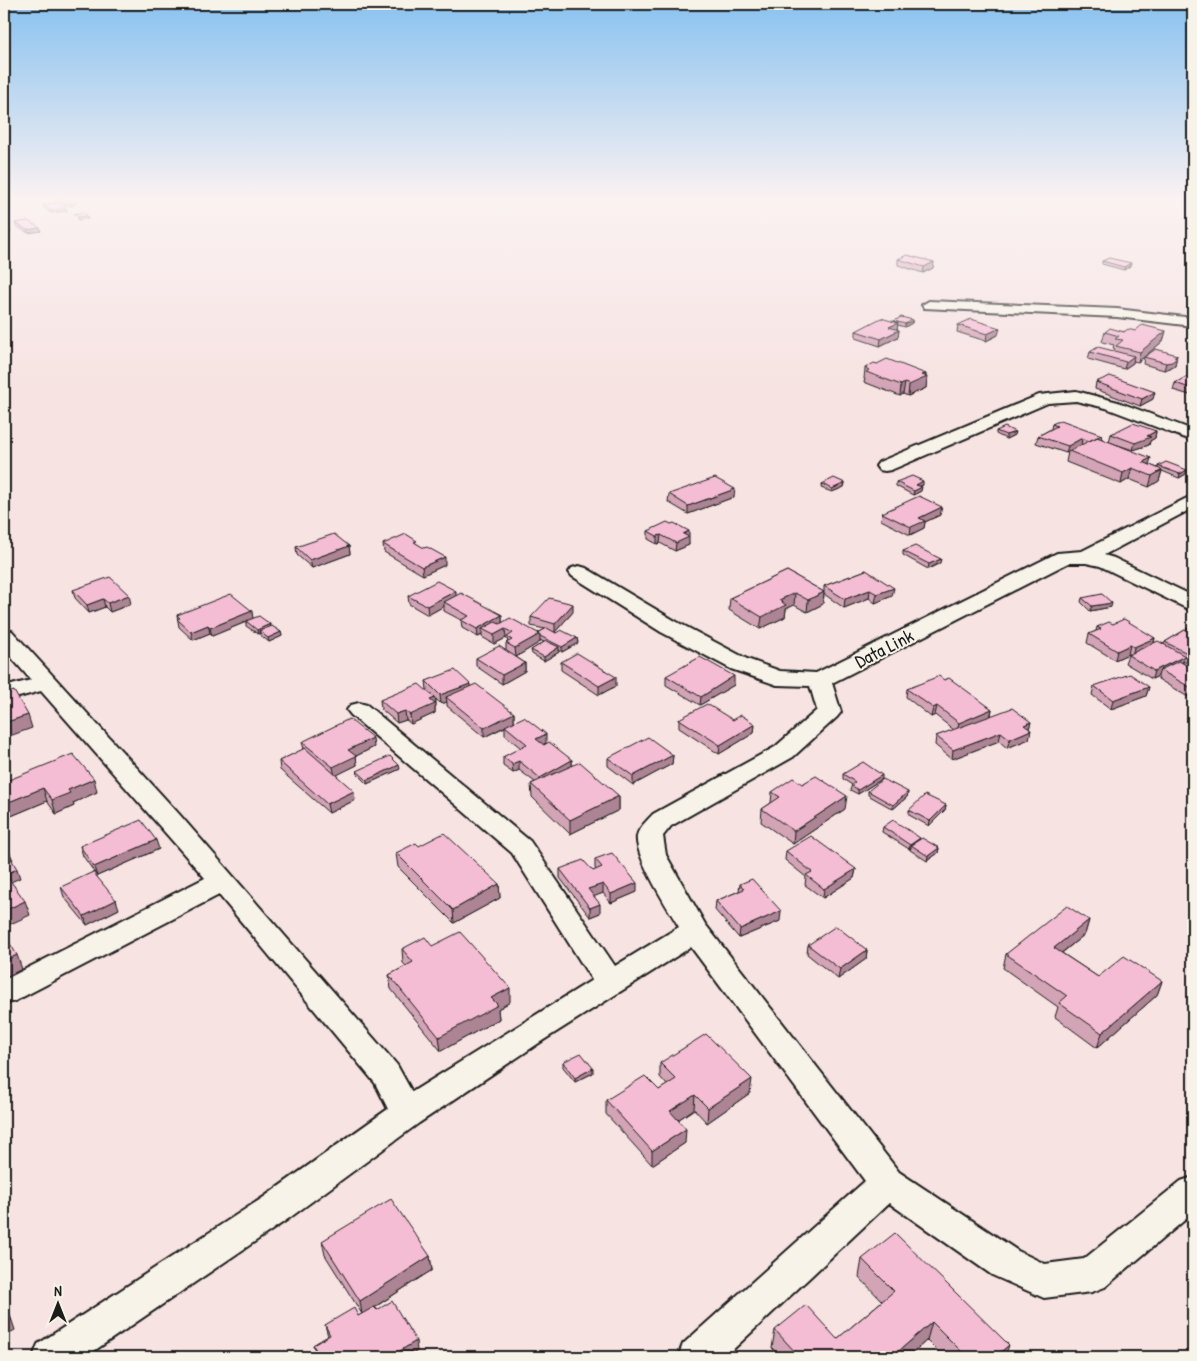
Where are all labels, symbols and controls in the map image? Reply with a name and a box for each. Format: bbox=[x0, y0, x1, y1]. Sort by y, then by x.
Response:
street label: Data Link bbox=[850, 622, 918, 674]
north arrow bbox=[32, 1278, 82, 1328]
text: N bbox=[54, 1281, 62, 1300]

